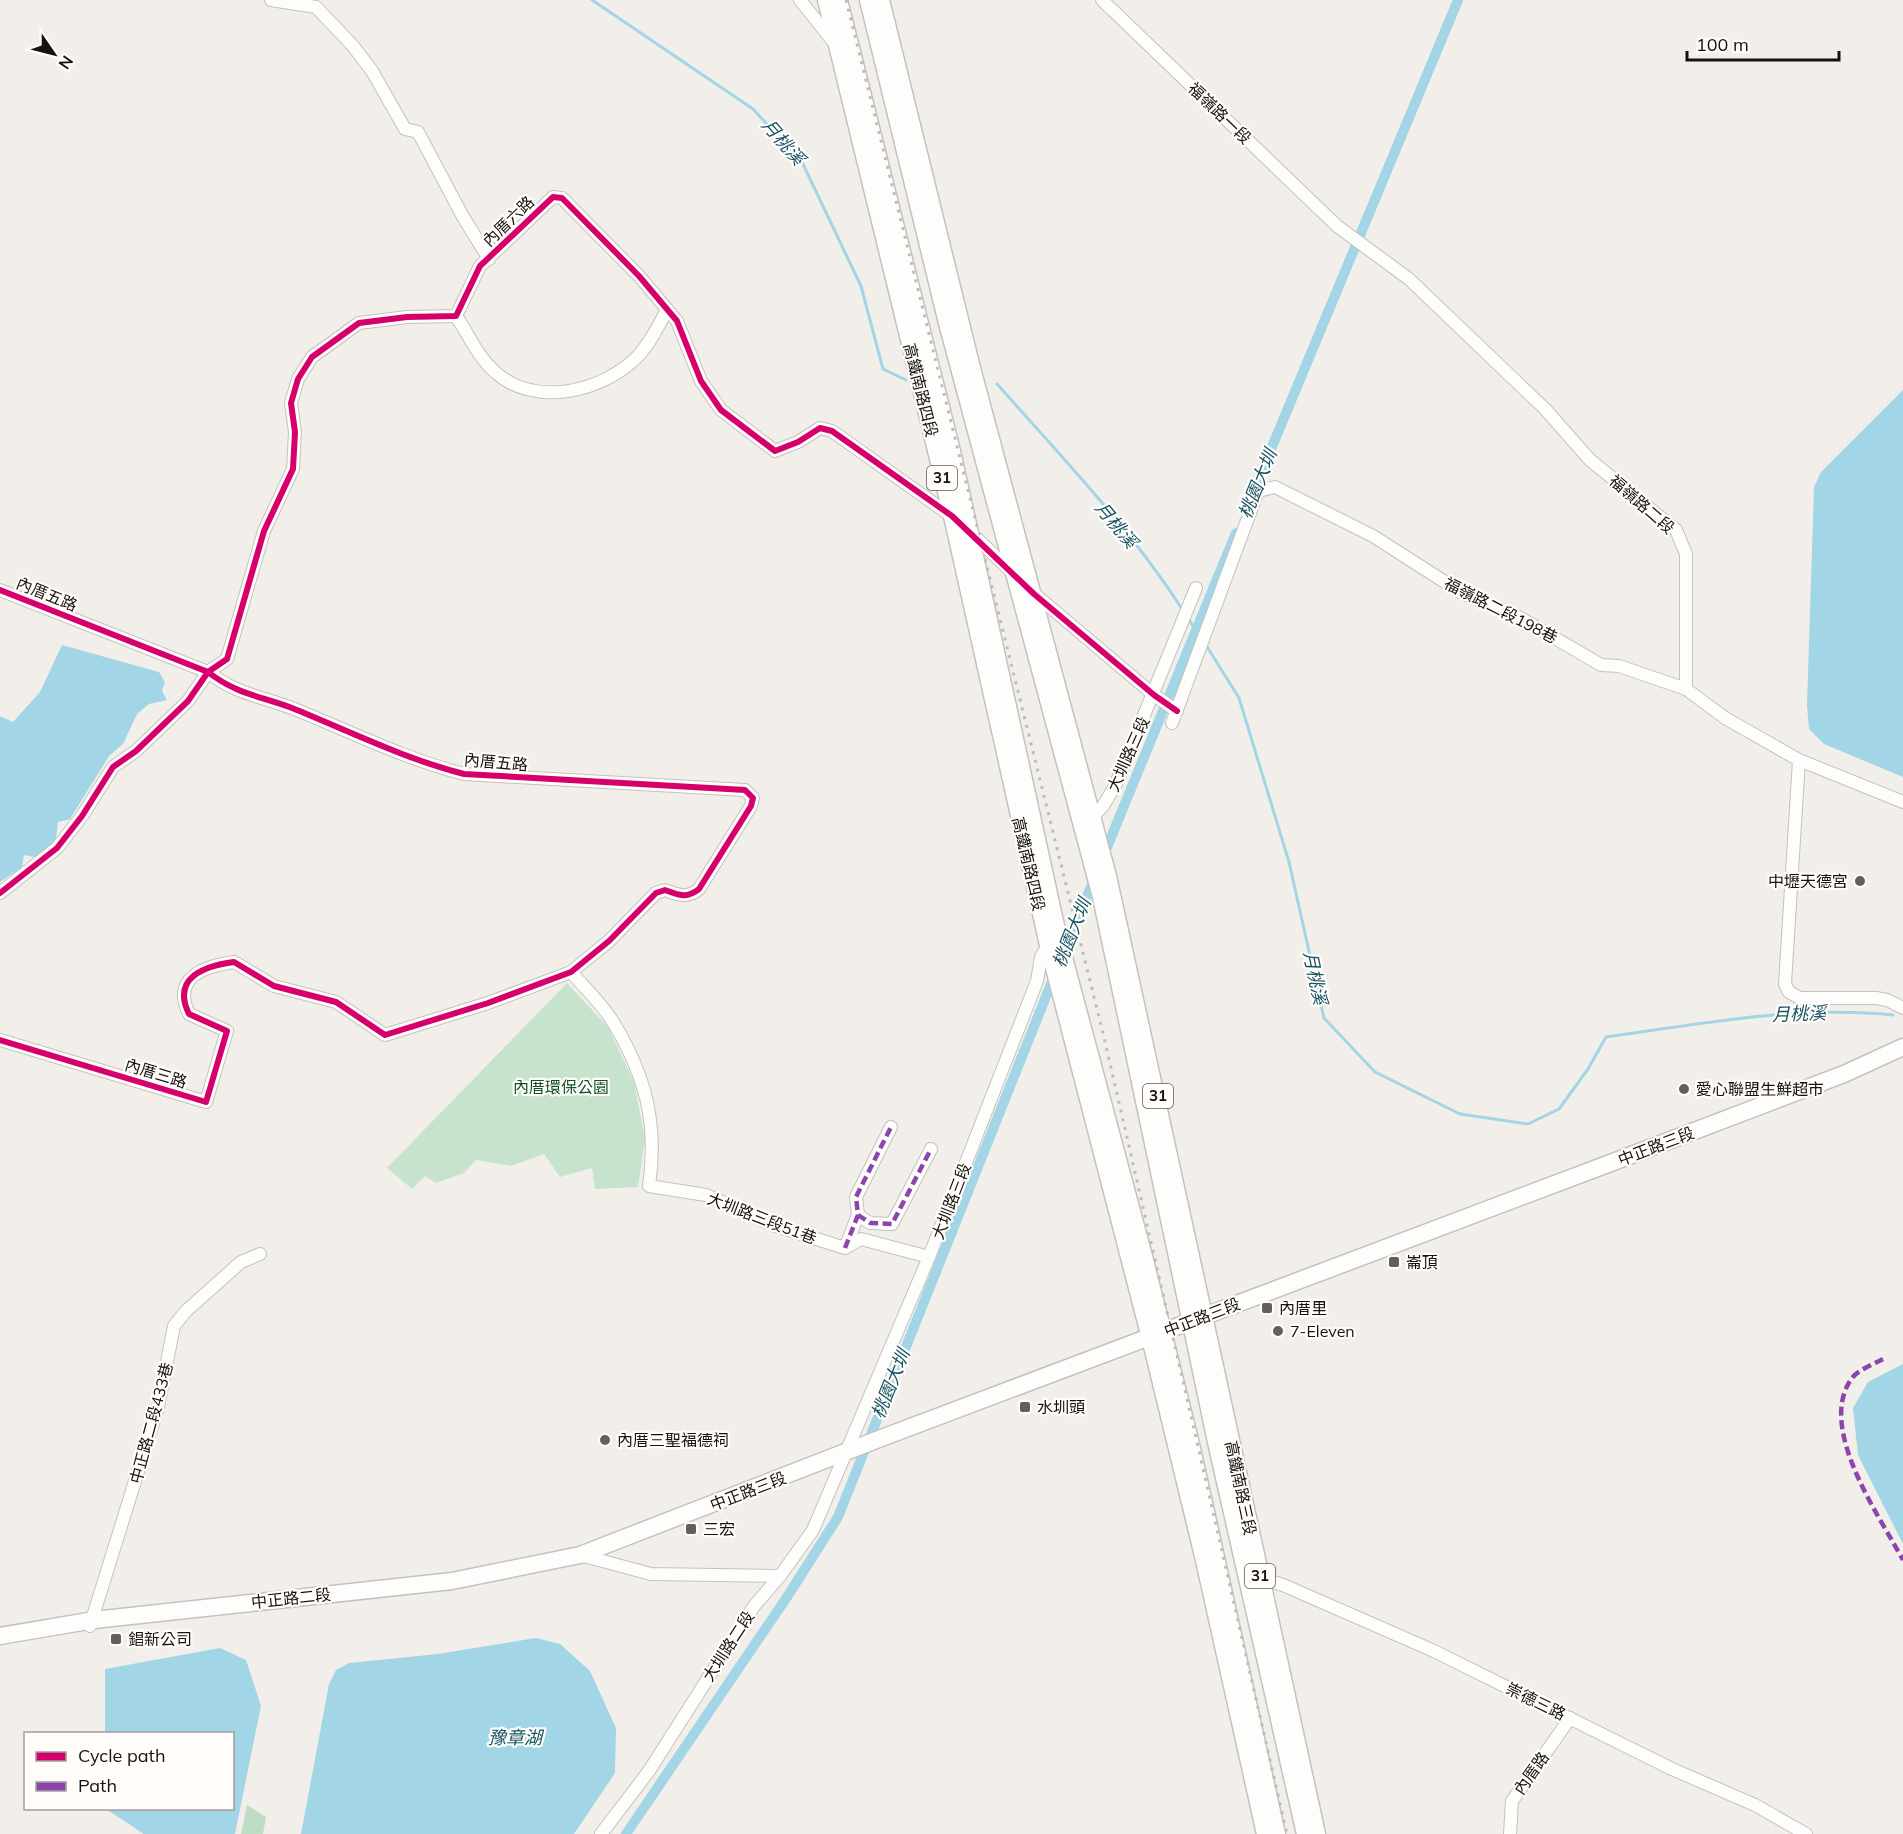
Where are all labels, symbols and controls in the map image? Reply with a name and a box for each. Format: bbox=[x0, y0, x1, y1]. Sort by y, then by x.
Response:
north arrow bbox=[24, 24, 84, 84]
scale bar bbox=[1687, 24, 1838, 62]
text: 100 m bbox=[1696, 33, 1749, 56]
text: N bbox=[55, 52, 78, 73]
street label: 福嶺路一段 bbox=[1184, 78, 1256, 148]
water label: 月桃溪 bbox=[757, 114, 812, 172]
street label: 內厝六路 bbox=[478, 192, 538, 250]
street label: 高鐵南路四段 bbox=[900, 341, 942, 439]
water label: 桃園大圳 bbox=[1233, 443, 1283, 521]
road number: 31 bbox=[927, 466, 957, 490]
street label: 福嶺路二段 bbox=[1605, 470, 1679, 538]
water label: 月桃溪 bbox=[1090, 497, 1144, 555]
street label: 內厝五路 bbox=[14, 573, 80, 615]
street label: 福嶺路二段198巷 bbox=[1441, 573, 1561, 647]
street label: 大圳路三段 bbox=[1103, 713, 1153, 795]
street label: 內厝五路 bbox=[463, 749, 529, 775]
street label: 高鐵南路四段 bbox=[1008, 815, 1050, 913]
place label: 中壢天德宮 bbox=[1768, 871, 1848, 891]
marker: 中壢天德宮 bbox=[1853, 874, 1867, 888]
water label: 桃園大圳 bbox=[1047, 892, 1097, 970]
water label: 月桃溪 bbox=[1299, 949, 1333, 1010]
water label: 月桃溪 bbox=[1772, 1001, 1829, 1026]
street label: 內厝三路 bbox=[122, 1054, 190, 1092]
park label: 內厝環保公園 bbox=[513, 1077, 609, 1097]
place label: 愛心聯盟生鮮超市 bbox=[1696, 1079, 1824, 1099]
marker: 愛心聯盟生鮮超市 bbox=[1677, 1082, 1691, 1096]
road number: 31 bbox=[1143, 1084, 1173, 1108]
street label: 中正路三段 bbox=[1615, 1122, 1697, 1170]
street label: 大圳路三段 bbox=[927, 1160, 975, 1242]
street label: 大圳路三段51巷 bbox=[705, 1188, 819, 1248]
place label: 崙頂 bbox=[1406, 1252, 1438, 1272]
marker: 崙頂 bbox=[1387, 1255, 1401, 1269]
street label: 中正路三段 bbox=[1161, 1293, 1243, 1341]
place label: 內厝里 bbox=[1279, 1298, 1327, 1318]
marker: 內厝里 bbox=[1260, 1301, 1274, 1315]
place label: 7-Eleven bbox=[1290, 1321, 1355, 1341]
marker: 7-Eleven bbox=[1271, 1324, 1285, 1338]
water label: 桃園大圳 bbox=[866, 1343, 916, 1421]
street label: 中正路二段433巷 bbox=[125, 1360, 177, 1486]
place label: 水圳頭 bbox=[1037, 1397, 1085, 1417]
marker: 水圳頭 bbox=[1018, 1400, 1032, 1414]
place label: 內厝三聖福德祠 bbox=[617, 1430, 729, 1450]
marker: 內厝三聖福德祠 bbox=[598, 1433, 612, 1447]
street label: 高鐵南路三段 bbox=[1221, 1439, 1261, 1537]
street label: 中正路三段 bbox=[707, 1467, 789, 1515]
place label: 三宏 bbox=[703, 1519, 735, 1539]
marker: 三宏 bbox=[684, 1522, 698, 1536]
road number: 31 bbox=[1245, 1564, 1275, 1588]
street label: 中正路二段 bbox=[250, 1584, 332, 1612]
street label: 大圳路二段 bbox=[698, 1607, 758, 1685]
place label: 錩新公司 bbox=[128, 1629, 192, 1649]
marker: 錩新公司 bbox=[109, 1632, 123, 1646]
street label: 崇德三路 bbox=[1503, 1678, 1569, 1724]
water label: 豫章湖 bbox=[488, 1726, 545, 1749]
legend bbox=[24, 1732, 234, 1810]
text: Cycle path bbox=[78, 1744, 165, 1767]
street label: 內厝路 bbox=[1509, 1748, 1553, 1798]
text: Path bbox=[78, 1774, 117, 1797]

